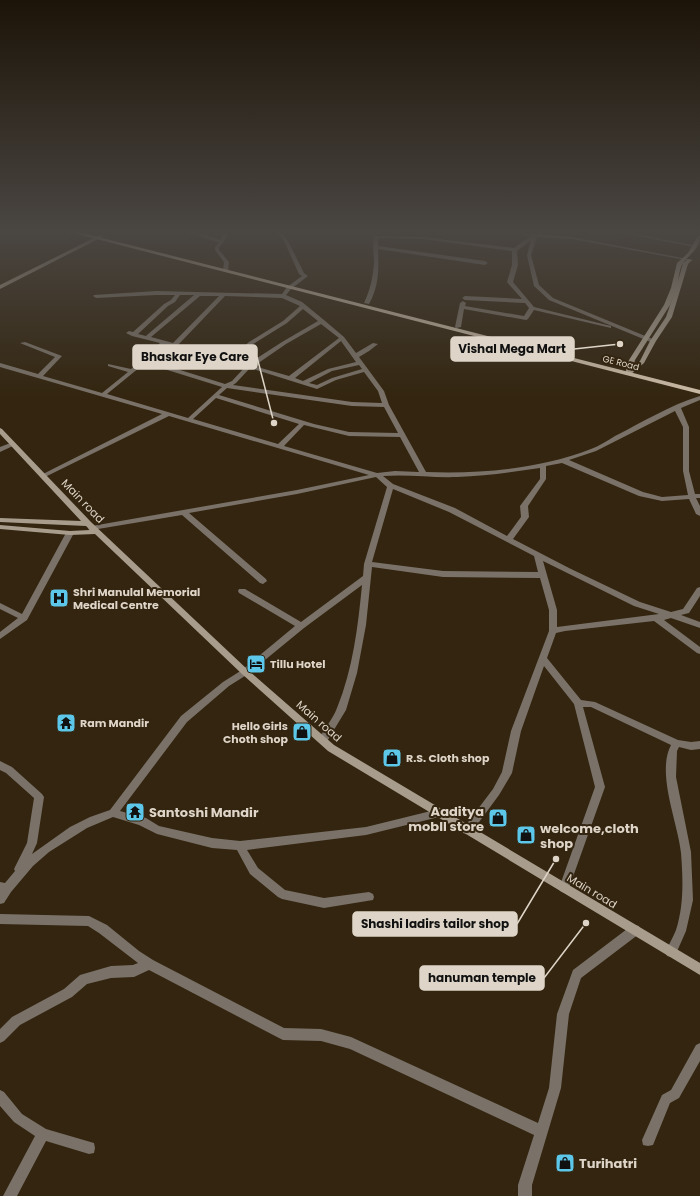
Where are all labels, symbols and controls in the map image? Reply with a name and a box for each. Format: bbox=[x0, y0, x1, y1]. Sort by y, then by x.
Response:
callout: Vishal Mega Mart bbox=[451, 337, 574, 361]
text: Vishal Mega Mart bbox=[458, 340, 566, 357]
callout: Bhaskar Eye Care bbox=[133, 345, 257, 369]
text: Bhaskar Eye Care bbox=[141, 348, 250, 365]
street label: GE Road bbox=[601, 353, 641, 373]
street label: Main road bbox=[58, 475, 108, 527]
place label: Shri Manulal Memorial Medical Centre bbox=[73, 584, 200, 613]
hospital icon: Shri Manulal Memorial Medical Centre bbox=[48, 587, 70, 609]
hotel icon: Tillu Hotel bbox=[245, 653, 267, 675]
place label: Tillu Hotel bbox=[270, 656, 326, 672]
street label: Main road bbox=[293, 697, 345, 745]
temple icon: Ram Mandir bbox=[55, 712, 77, 734]
place label: Ram Mandir bbox=[80, 715, 149, 731]
place label: Hello Girls Choth shop bbox=[223, 718, 289, 747]
shop icon: Hello Girls Choth shop bbox=[291, 721, 313, 743]
shop icon: R.S. Cloth shop bbox=[381, 747, 403, 769]
place label: R.S. Cloth shop bbox=[406, 750, 490, 766]
temple icon: Santoshi Mandir bbox=[124, 801, 146, 823]
place label: Aaditya mobIl store bbox=[408, 802, 484, 836]
place label: Santoshi Mandir bbox=[149, 803, 259, 822]
shop icon: Aaditya mobIl store bbox=[487, 807, 509, 829]
place label: welcome,cloth shop bbox=[540, 819, 639, 853]
shop icon: welcome,cloth shop bbox=[515, 824, 537, 846]
street label: Main road bbox=[564, 870, 620, 912]
callout: Shashi ladirs tailor shop bbox=[353, 912, 517, 936]
text: Shashi ladirs tailor shop bbox=[361, 915, 509, 932]
callout: hanuman temple bbox=[420, 966, 544, 990]
text: hanuman temple bbox=[428, 969, 537, 986]
shop icon: Turihatri bbox=[554, 1152, 576, 1174]
place label: Turihatri bbox=[579, 1154, 637, 1173]

